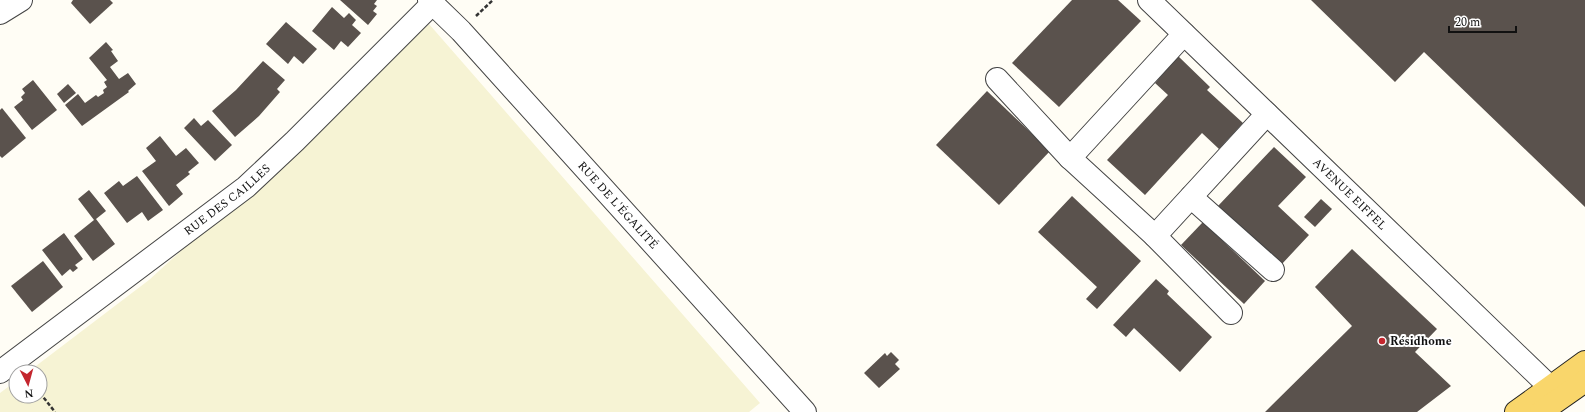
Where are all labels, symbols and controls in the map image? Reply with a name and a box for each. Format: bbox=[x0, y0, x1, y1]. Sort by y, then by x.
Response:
scale bar bbox=[1449, 8, 1516, 34]
text: 20 m bbox=[1455, 13, 1480, 32]
street label: AVENUE EIFFEL bbox=[1308, 153, 1391, 235]
street label: RUE DE L'ÉGALITÉ bbox=[573, 157, 663, 254]
street label: RUE DES CAILLES bbox=[180, 160, 275, 241]
place label: Résidhome bbox=[1390, 332, 1452, 351]
marker: Résidhome bbox=[1377, 336, 1387, 346]
north arrow bbox=[8, 364, 48, 404]
text: N bbox=[24, 385, 34, 402]

